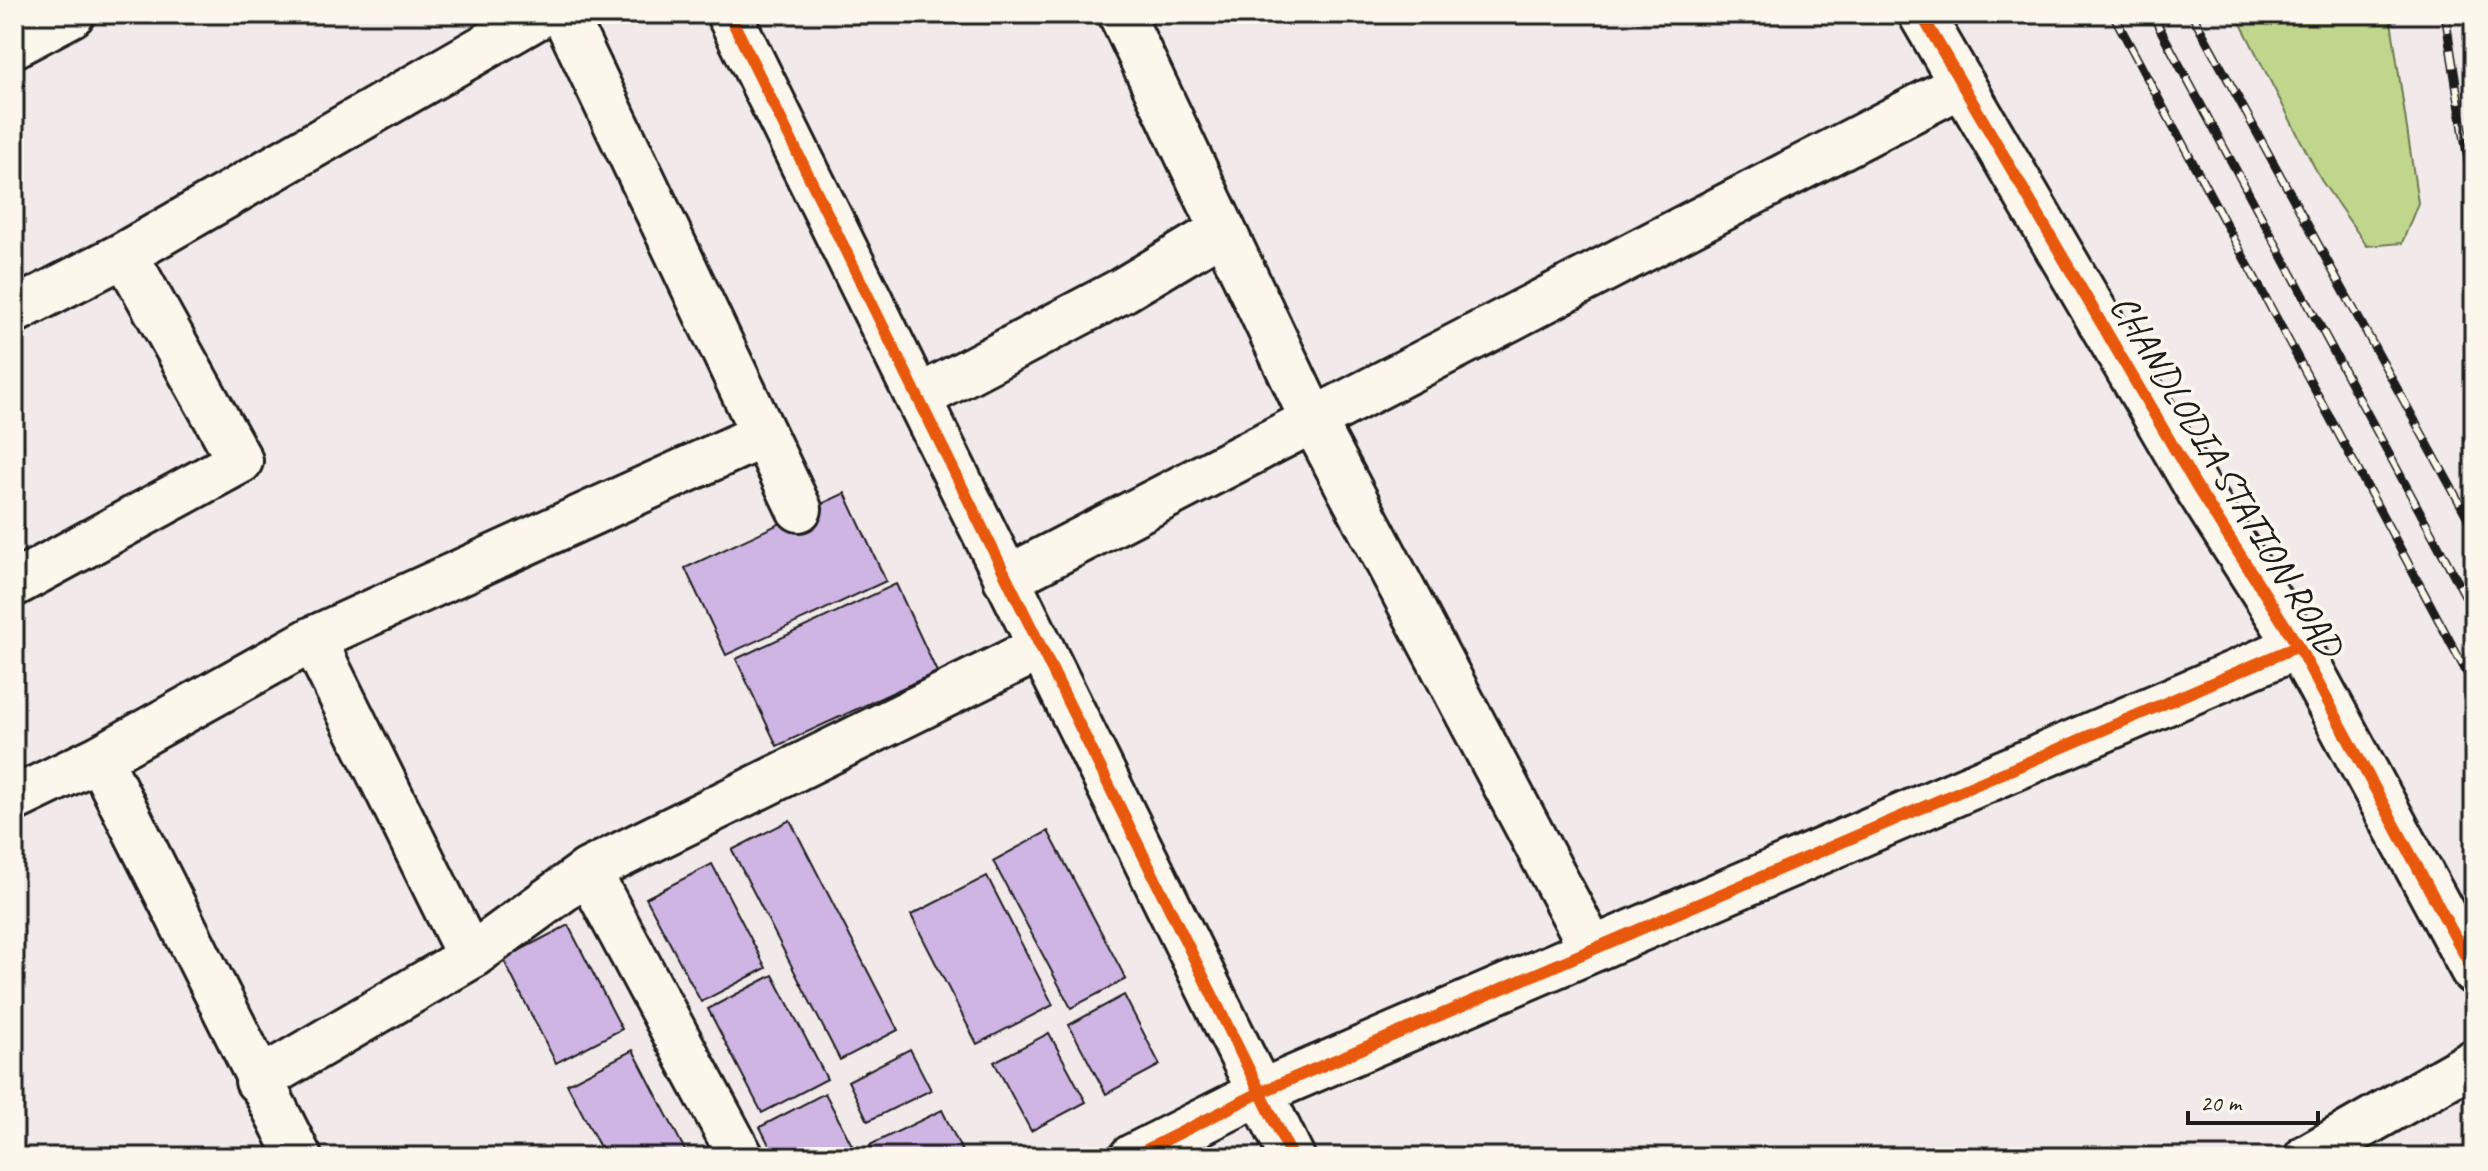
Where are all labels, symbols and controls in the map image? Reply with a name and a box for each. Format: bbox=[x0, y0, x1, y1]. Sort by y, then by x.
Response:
street label: CHANDLODIA STATION ROAD bbox=[2100, 286, 2355, 667]
scale bar bbox=[2188, 1075, 2318, 1125]
text: 20 m bbox=[2200, 1088, 2243, 1118]

